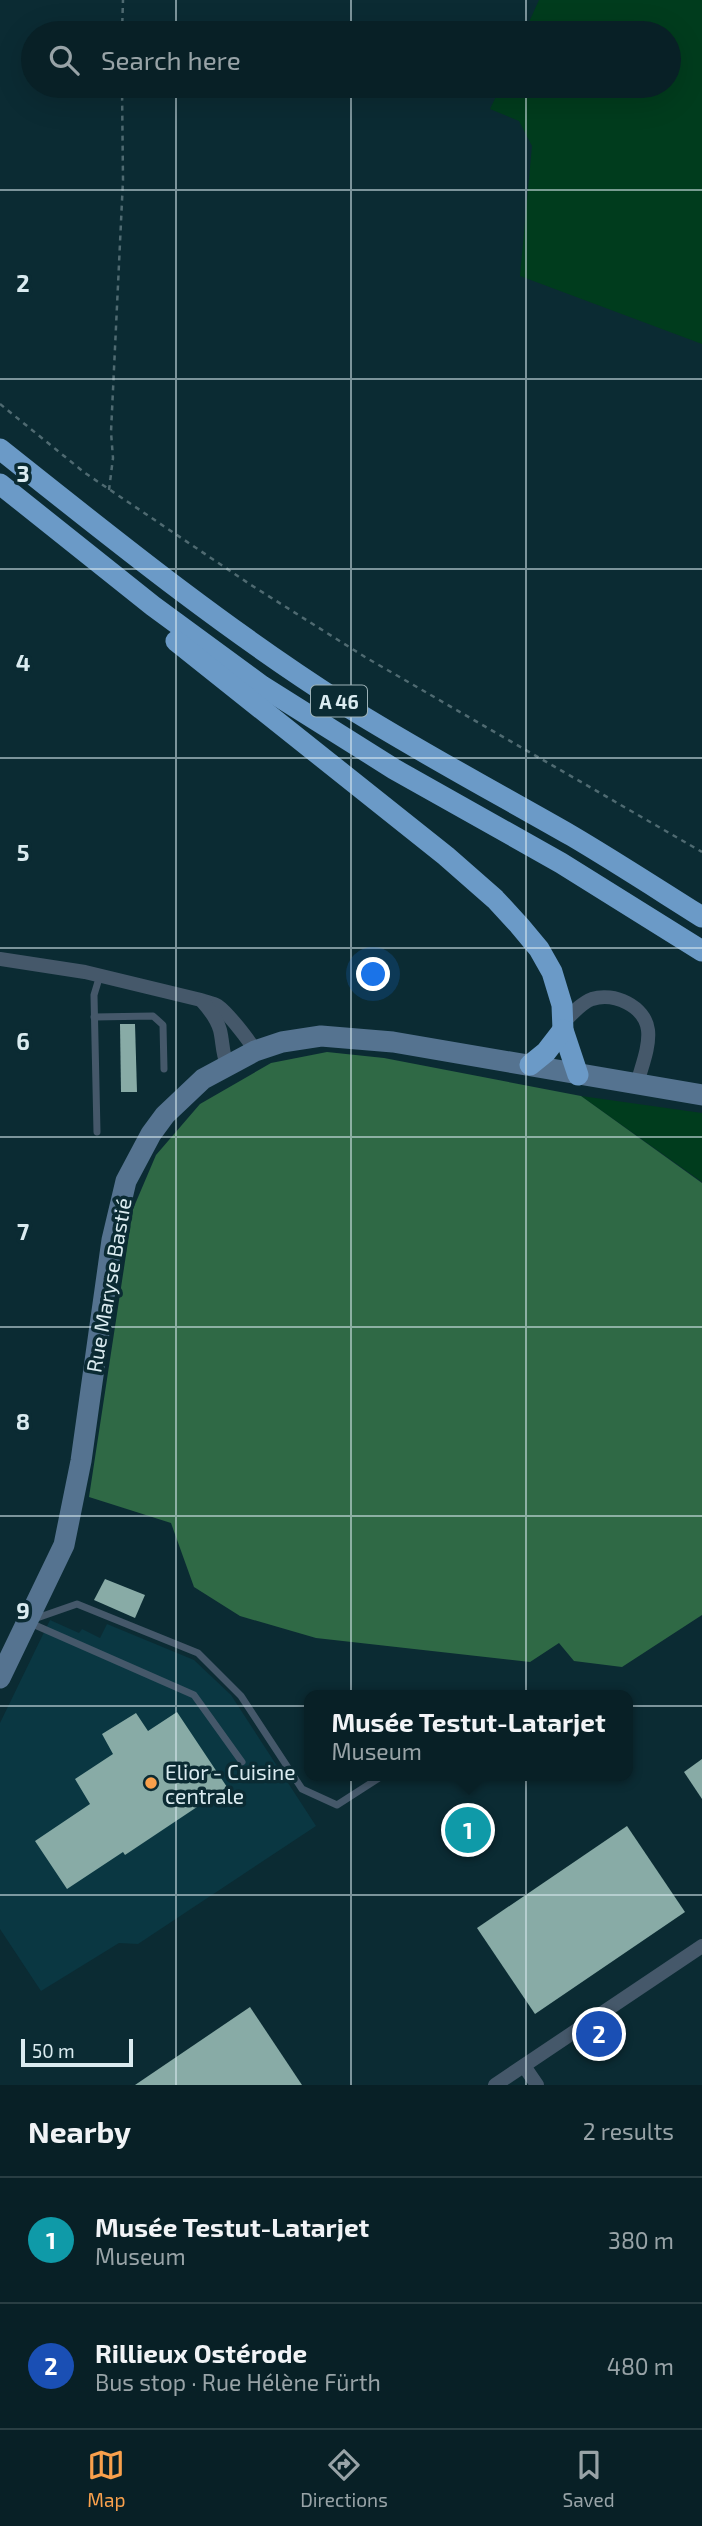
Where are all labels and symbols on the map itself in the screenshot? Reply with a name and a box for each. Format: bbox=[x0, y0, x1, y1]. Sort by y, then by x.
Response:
text: 2 bbox=[16, 269, 30, 297]
text: 3 bbox=[16, 459, 30, 487]
text: 4 bbox=[16, 648, 30, 676]
road number: A 46 bbox=[311, 686, 367, 716]
text: 5 bbox=[17, 838, 29, 866]
your location bbox=[356, 957, 390, 991]
text: 6 bbox=[16, 1027, 30, 1055]
street label: Rue Maryse Bastié bbox=[80, 1196, 136, 1374]
text: 7 bbox=[17, 1217, 29, 1245]
text: 8 bbox=[16, 1407, 30, 1435]
text: 9 bbox=[16, 1596, 30, 1624]
place label: Elior - Cuisine centrale bbox=[165, 1759, 295, 1808]
marker: Elior - Cuisine centrale bbox=[143, 1775, 159, 1791]
pin: 1 bbox=[445, 1804, 491, 1856]
pin: 2 bbox=[576, 2008, 622, 2060]
scale bar bbox=[21, 2036, 133, 2068]

